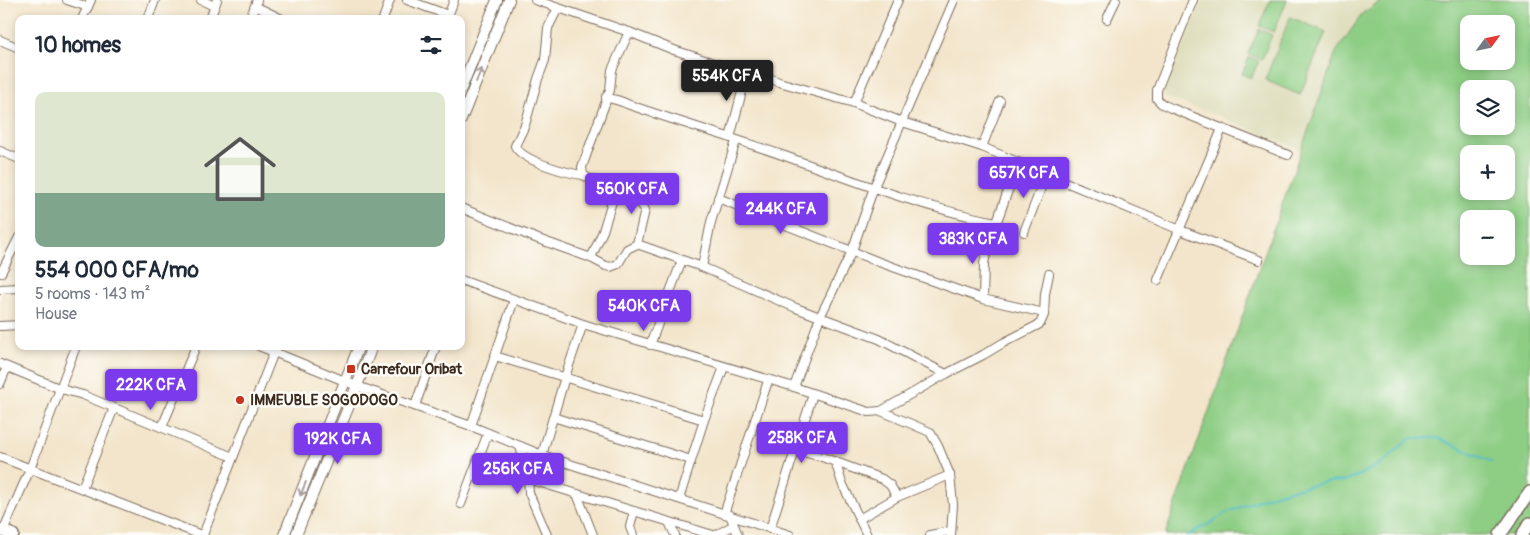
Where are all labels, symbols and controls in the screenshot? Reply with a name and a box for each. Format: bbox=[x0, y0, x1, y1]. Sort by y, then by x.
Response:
north arrow bbox=[1460, 15, 1515, 70]
map controls bbox=[1460, 15, 1515, 265]
icon: filters bbox=[417, 31, 445, 59]
text: 10 homes bbox=[35, 32, 121, 59]
pin: 554K CFA bbox=[675, 59, 779, 102]
text: 554K CFA bbox=[692, 66, 762, 86]
one-way arrow bbox=[475, 68, 485, 83]
button: layers bbox=[1460, 80, 1515, 135]
icon: home bbox=[195, 124, 285, 214]
button: + bbox=[1460, 145, 1515, 200]
pin: 657K CFA bbox=[972, 156, 1076, 199]
text: 657K CFA bbox=[989, 163, 1059, 183]
pin: 560K CFA bbox=[580, 172, 684, 215]
text: 560K CFA bbox=[596, 179, 668, 199]
pin: 244K CFA bbox=[729, 192, 833, 235]
text: 244K CFA bbox=[746, 199, 816, 219]
button: − bbox=[1460, 210, 1515, 265]
pin: 383K CFA bbox=[921, 222, 1025, 265]
text: 383K CFA bbox=[939, 229, 1007, 249]
text: 554 000 CFA/mo bbox=[35, 257, 199, 284]
text: 5 rooms · 143 m² bbox=[35, 284, 150, 304]
pin: 540K CFA bbox=[592, 290, 696, 332]
text: 540K CFA bbox=[608, 296, 680, 316]
text: House bbox=[35, 304, 77, 324]
place label: Carrefour Oribat bbox=[361, 360, 463, 379]
marker: Carrefour Oribat bbox=[345, 363, 357, 375]
pin: 222K CFA bbox=[99, 368, 203, 411]
text: 222K CFA bbox=[116, 375, 186, 395]
place label: IMMEUBLE SOGODOGO bbox=[250, 391, 398, 410]
marker: IMMEUBLE SOGODOGO bbox=[234, 394, 246, 406]
pin: 192K CFA bbox=[286, 422, 390, 465]
pin: 258K CFA bbox=[750, 422, 854, 464]
text: 258K CFA bbox=[768, 428, 836, 448]
text: 192K CFA bbox=[305, 429, 371, 449]
pin: 256K CFA bbox=[466, 452, 570, 495]
text: 256K CFA bbox=[483, 459, 553, 479]
one-way arrow bbox=[298, 481, 307, 496]

